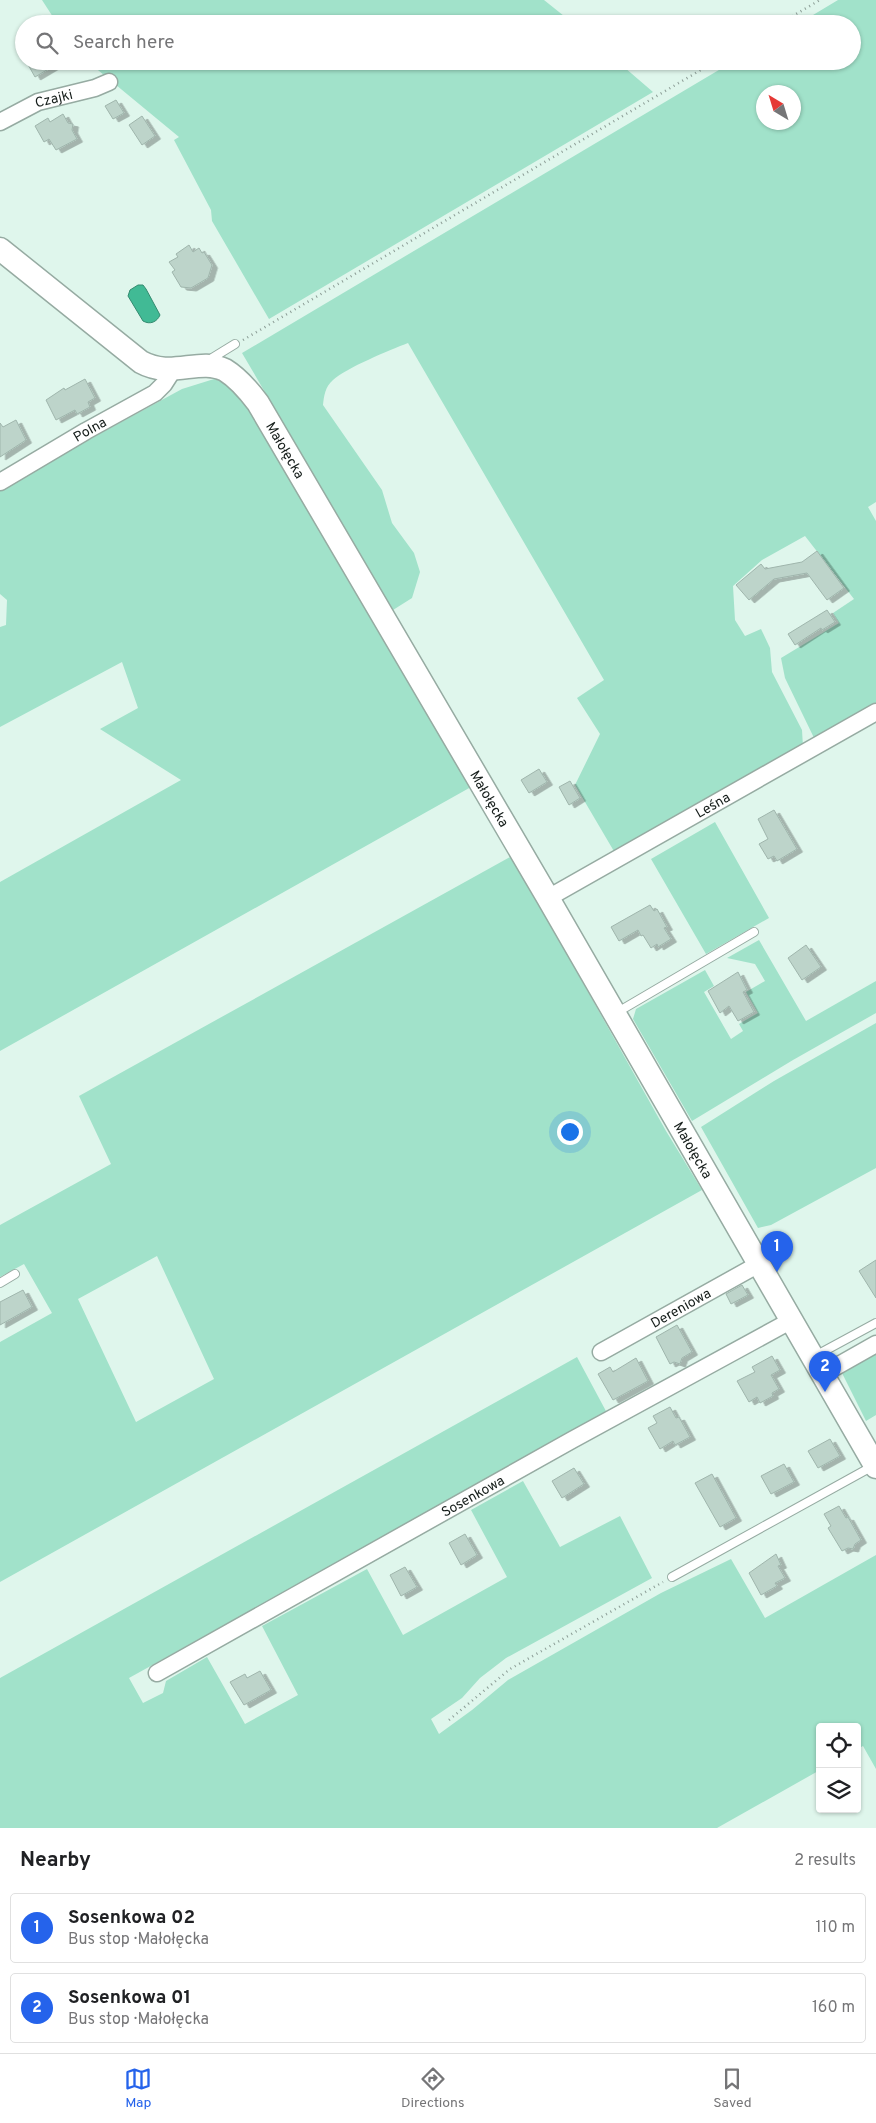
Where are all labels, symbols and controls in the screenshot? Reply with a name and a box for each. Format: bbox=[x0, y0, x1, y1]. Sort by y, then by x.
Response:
search box bbox=[15, 15, 861, 70]
icon: search bbox=[33, 29, 61, 57]
text: Search here bbox=[73, 31, 175, 55]
north arrow bbox=[756, 85, 801, 130]
street label: Czajki bbox=[33, 87, 75, 112]
street label: Polna bbox=[71, 414, 110, 447]
street label: Małołęcka bbox=[261, 419, 307, 482]
street label: Małołęcka bbox=[465, 768, 512, 831]
street label: Leśna bbox=[693, 789, 734, 823]
your location bbox=[557, 1119, 583, 1145]
street label: Małołęcka bbox=[669, 1119, 715, 1182]
pin: 1 bbox=[761, 1231, 793, 1272]
street label: Dereniowa bbox=[648, 1285, 714, 1333]
pin: 2 bbox=[809, 1351, 841, 1392]
street label: Sosenkowa bbox=[439, 1473, 508, 1522]
map controls bbox=[816, 1723, 861, 1813]
button: locate bbox=[816, 1723, 861, 1768]
button: layers bbox=[816, 1768, 861, 1813]
text: Nearby bbox=[20, 1847, 91, 1874]
text: 2 results bbox=[794, 1851, 856, 1871]
text: Sosenkowa 02 bbox=[68, 1906, 195, 1930]
text: 1 bbox=[34, 1918, 40, 1938]
text: 110 m bbox=[815, 1918, 855, 1938]
text: Bus stop · Małołęcka bbox=[68, 1930, 209, 1950]
text: Sosenkowa 01 bbox=[68, 1986, 191, 2010]
text: 2 bbox=[32, 1998, 42, 2018]
text: 160 m bbox=[812, 1998, 855, 2018]
text: Bus stop · Małołęcka bbox=[68, 2010, 209, 2030]
tab: Map bbox=[124, 2065, 152, 2112]
tab: Directions bbox=[401, 2065, 465, 2112]
tab: Saved bbox=[713, 2065, 752, 2112]

